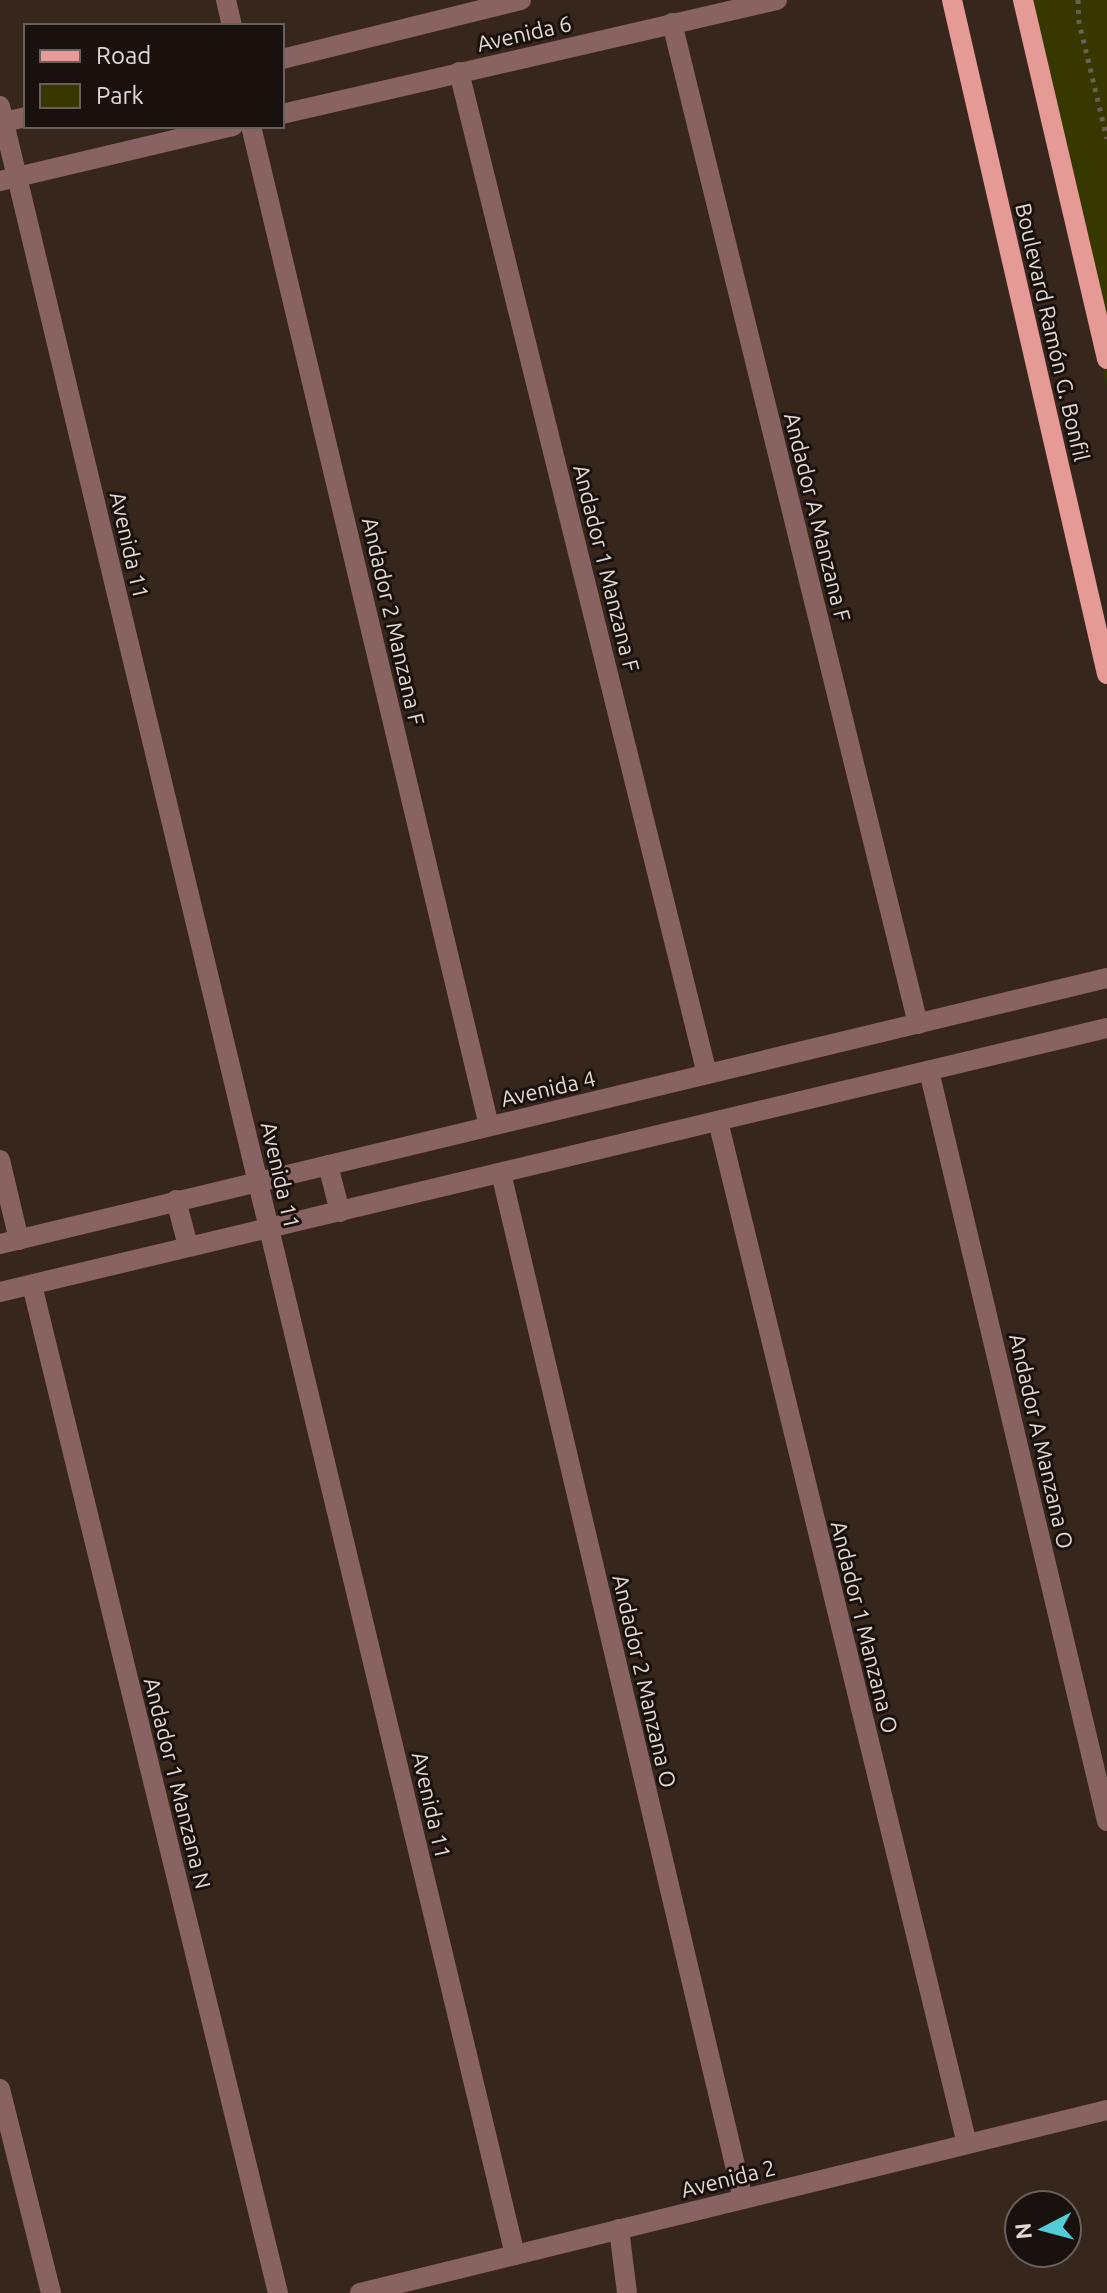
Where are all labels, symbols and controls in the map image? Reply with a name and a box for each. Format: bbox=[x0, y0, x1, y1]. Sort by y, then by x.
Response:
street label: Avenida 6 bbox=[474, 10, 574, 56]
legend bbox=[24, 24, 284, 128]
text: Road bbox=[96, 42, 151, 69]
text: Park bbox=[96, 82, 144, 109]
street label: Boulevard Ramón G. Bonfil bbox=[1011, 200, 1095, 464]
street label: Andador A Manzana F bbox=[780, 410, 856, 624]
street label: Andador 1 Manzana F bbox=[569, 462, 645, 674]
street label: Avenida 11 bbox=[106, 489, 154, 601]
street label: Andador 2 Manzana F bbox=[358, 515, 430, 727]
street label: Avenida 4 bbox=[498, 1065, 598, 1111]
street label: Avenida 11 bbox=[257, 1119, 305, 1231]
street label: Andador A Manzana O bbox=[1005, 1331, 1079, 1551]
street label: Andador 1 Manzana O bbox=[827, 1518, 903, 1736]
street label: Andador 2 Manzana O bbox=[608, 1572, 682, 1790]
street label: Andador 1 Manzana N bbox=[140, 1675, 216, 1891]
street label: Avenida 11 bbox=[408, 1749, 456, 1861]
street label: Avenida 2 bbox=[678, 2154, 778, 2202]
north arrow bbox=[1003, 2189, 1083, 2269]
text: N bbox=[1009, 2222, 1036, 2241]

